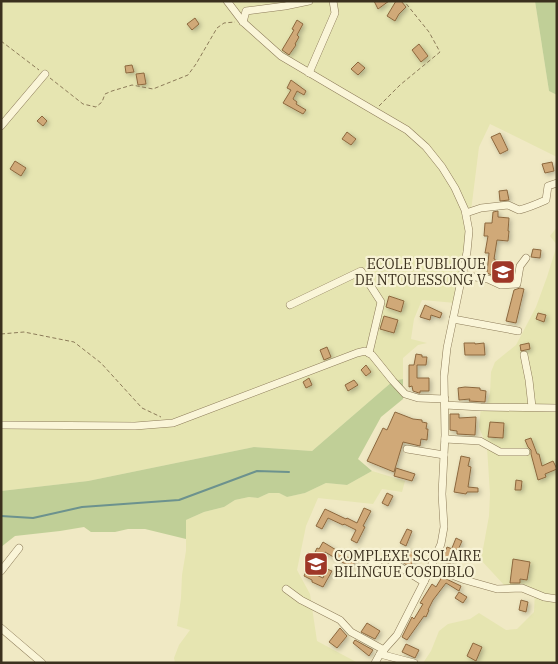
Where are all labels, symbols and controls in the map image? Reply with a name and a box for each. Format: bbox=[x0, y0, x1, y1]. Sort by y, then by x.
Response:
place label: ECOLE PUBLIQUE DE NTOUESSONG V bbox=[355, 255, 486, 289]
school or university icon: ECOLE PUBLIQUE DE NTOUESSONG V bbox=[490, 259, 516, 285]
place label: COMPLEXE SCOLAIRE BILINGUE COSDIBLO bbox=[334, 547, 481, 581]
school or university icon: COMPLEXE SCOLAIRE BILINGUE COSDIBLO bbox=[303, 551, 329, 577]

